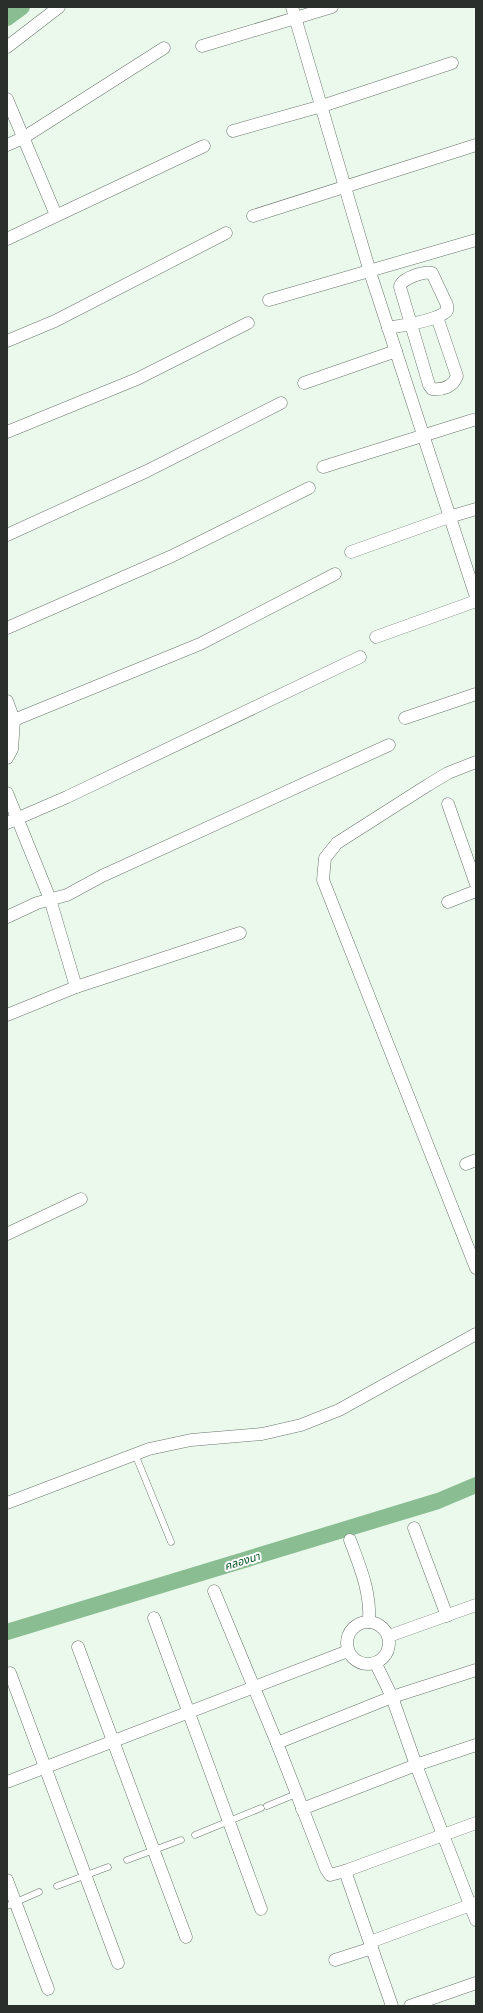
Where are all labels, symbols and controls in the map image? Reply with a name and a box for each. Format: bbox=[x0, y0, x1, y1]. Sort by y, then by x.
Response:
water label: คลองนา bbox=[223, 1550, 262, 1572]

